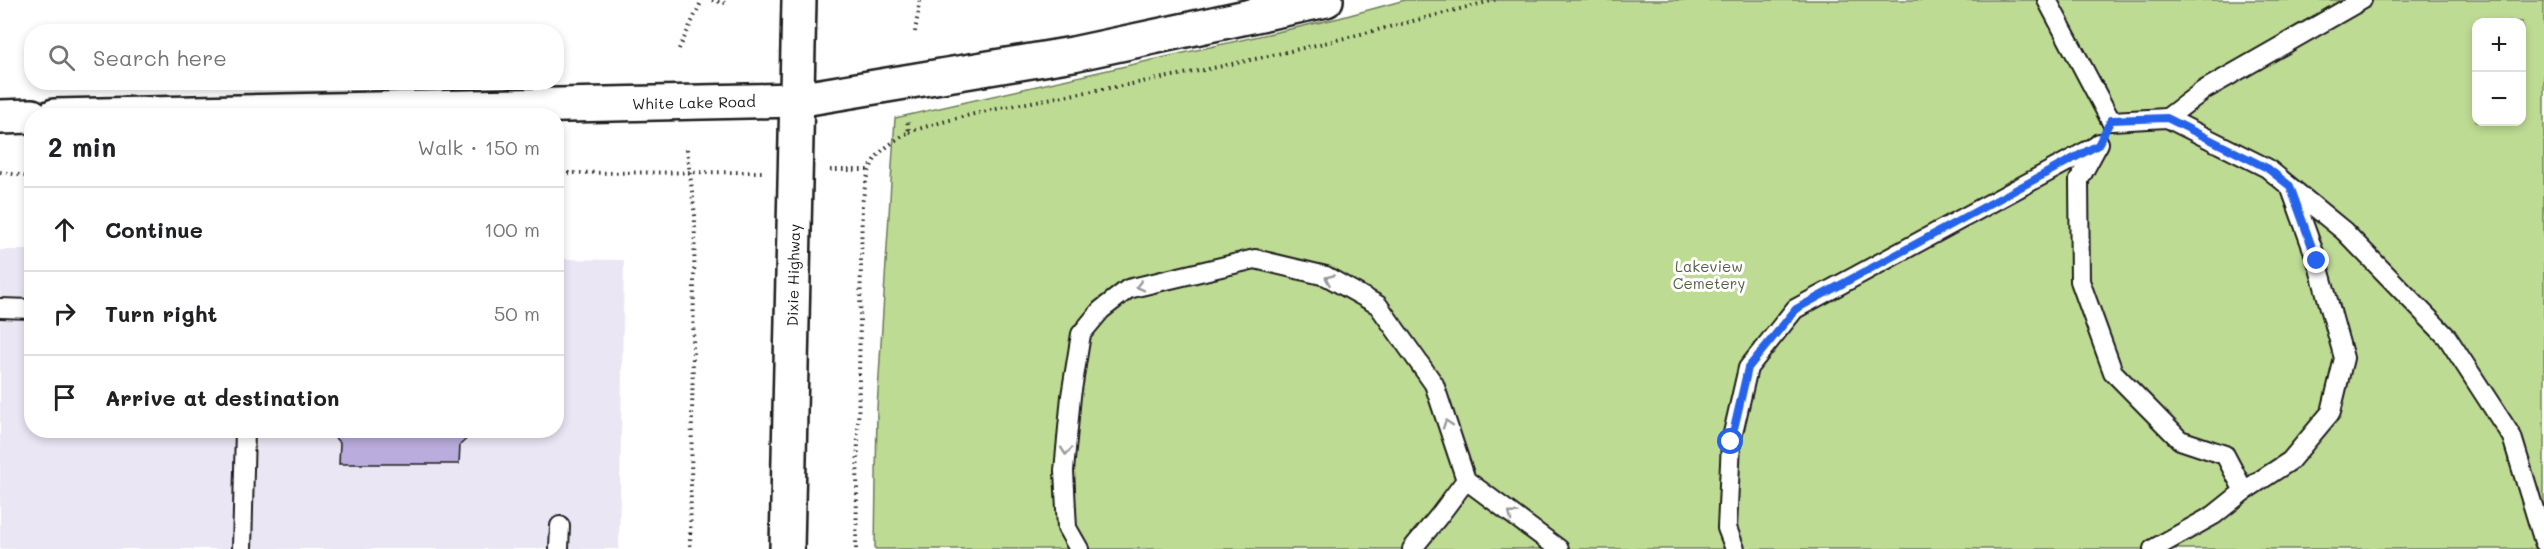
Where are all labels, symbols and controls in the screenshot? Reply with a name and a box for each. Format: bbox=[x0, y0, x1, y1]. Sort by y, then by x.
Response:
map controls bbox=[2472, 18, 2526, 126]
button: + bbox=[2472, 18, 2526, 72]
search box bbox=[24, 24, 564, 90]
icon: search bbox=[45, 41, 78, 74]
text: Search here bbox=[93, 43, 227, 72]
button: − bbox=[2472, 72, 2526, 126]
street label: White Lake Road bbox=[632, 91, 756, 114]
text: 2 min bbox=[48, 130, 116, 164]
text: Walk · 150 m bbox=[418, 134, 540, 160]
icon: ahead bbox=[48, 213, 81, 246]
text: Continue bbox=[105, 215, 203, 244]
text: 100 m bbox=[484, 216, 540, 242]
street label: Dixie Highway bbox=[782, 223, 804, 327]
route end bbox=[2303, 247, 2329, 273]
park label: Lakeview Cemetery bbox=[1673, 256, 1745, 293]
one-way arrow bbox=[1324, 274, 1335, 286]
one-way arrow bbox=[1135, 279, 1145, 292]
icon: right bbox=[48, 297, 81, 330]
text: Turn right bbox=[105, 299, 217, 328]
text: 50 m bbox=[494, 300, 540, 326]
icon: arrive bbox=[48, 381, 81, 414]
text: Arrive at destination bbox=[105, 383, 340, 412]
one-way arrow bbox=[1442, 419, 1455, 430]
route start bbox=[1717, 428, 1743, 454]
one-way arrow bbox=[1060, 446, 1073, 455]
one-way arrow bbox=[1507, 512, 1518, 523]

